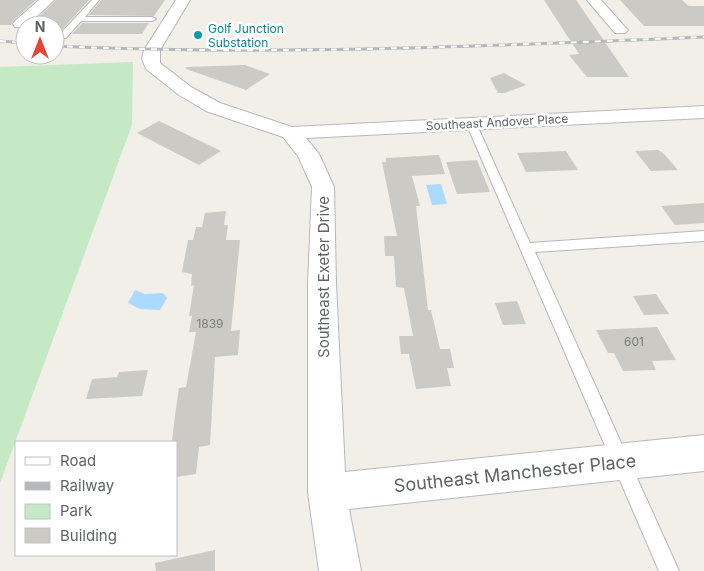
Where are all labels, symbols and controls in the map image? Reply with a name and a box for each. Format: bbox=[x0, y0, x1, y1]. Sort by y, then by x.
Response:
north arrow bbox=[15, 15, 65, 65]
text: N bbox=[35, 18, 45, 35]
place label: Golf Junction Substation bbox=[208, 21, 284, 50]
marker: Golf Junction Substation bbox=[192, 29, 204, 41]
street label: Southeast Andover Place bbox=[425, 111, 569, 133]
street label: Southeast Exeter Drive bbox=[314, 196, 333, 358]
house number: 1839 bbox=[196, 316, 224, 331]
house number: 601 bbox=[624, 334, 644, 349]
legend bbox=[15, 441, 178, 556]
street label: Southeast Manchester Place bbox=[393, 450, 637, 496]
text: Road bbox=[60, 451, 96, 470]
text: Railway bbox=[60, 476, 115, 495]
text: Park bbox=[60, 501, 93, 520]
text: Building bbox=[60, 526, 117, 545]

